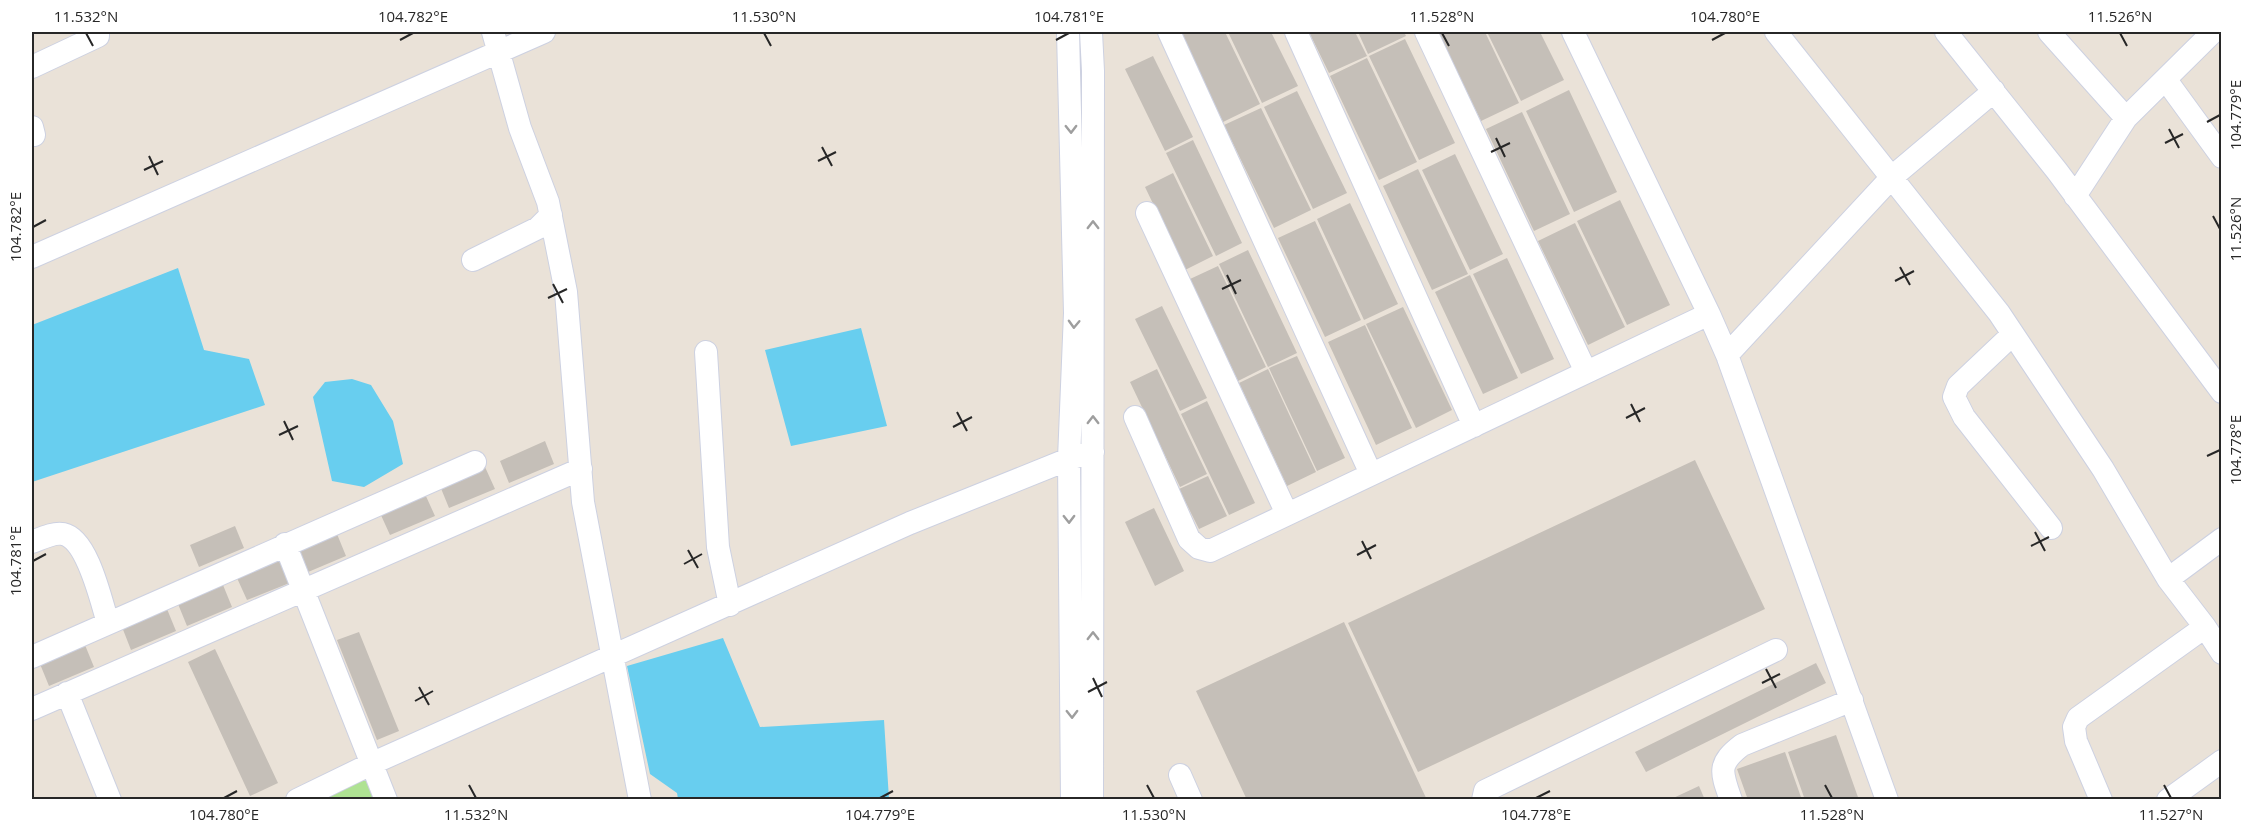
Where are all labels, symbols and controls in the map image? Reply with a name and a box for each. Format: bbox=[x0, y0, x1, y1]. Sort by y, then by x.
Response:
text: 11.532°N bbox=[54, 6, 118, 26]
text: 104.782°E bbox=[378, 6, 448, 26]
text: 11.530°N bbox=[732, 6, 796, 26]
text: 104.781°E bbox=[1034, 6, 1104, 26]
text: 11.528°N bbox=[1410, 6, 1474, 26]
text: 104.780°E bbox=[1690, 6, 1760, 26]
text: 11.526°N bbox=[2088, 6, 2152, 26]
text: 104.779°E bbox=[2225, 80, 2245, 150]
one-way arrow bbox=[1065, 125, 1077, 134]
text: 104.782°E bbox=[5, 192, 25, 262]
text: 11.526°N bbox=[2225, 197, 2245, 261]
one-way arrow bbox=[1087, 221, 1099, 230]
one-way arrow bbox=[1068, 320, 1081, 329]
text: 104.778°E bbox=[2225, 415, 2245, 485]
one-way arrow bbox=[1087, 416, 1099, 425]
one-way arrow bbox=[1063, 515, 1075, 524]
text: 104.781°E bbox=[5, 526, 25, 596]
one-way arrow bbox=[1087, 632, 1099, 641]
one-way arrow bbox=[1065, 710, 1078, 719]
text: 104.780°E bbox=[189, 804, 259, 824]
text: 11.532°N bbox=[444, 804, 508, 824]
text: 104.779°E bbox=[845, 804, 915, 824]
text: 11.530°N bbox=[1122, 804, 1186, 824]
text: 104.778°E bbox=[1501, 804, 1571, 824]
text: 11.528°N bbox=[1800, 804, 1864, 824]
text: 11.527°N bbox=[2139, 804, 2203, 824]

